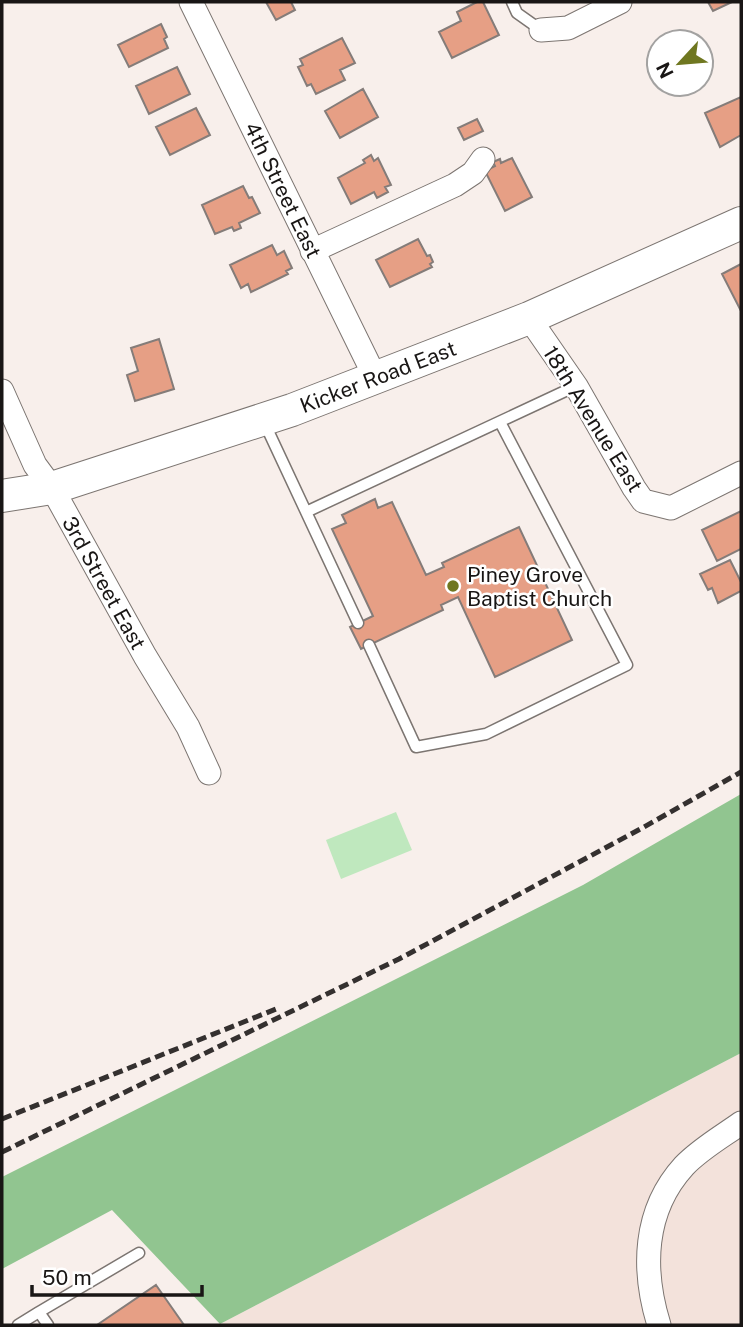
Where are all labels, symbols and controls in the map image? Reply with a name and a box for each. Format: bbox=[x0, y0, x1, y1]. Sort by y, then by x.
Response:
north arrow bbox=[645, 28, 715, 98]
text: N bbox=[652, 59, 678, 82]
street label: 4th Street East bbox=[239, 118, 327, 262]
street label: Kicker Road East bbox=[296, 336, 460, 418]
street label: 18th Avenue East bbox=[538, 341, 648, 497]
street label: 3rd Street East bbox=[57, 512, 151, 654]
place label: Piney Grove Baptist Church bbox=[467, 562, 612, 611]
marker: Piney Grove Baptist Church bbox=[445, 578, 461, 594]
scale bar bbox=[32, 1254, 201, 1298]
text: 50 m bbox=[42, 1265, 92, 1290]

